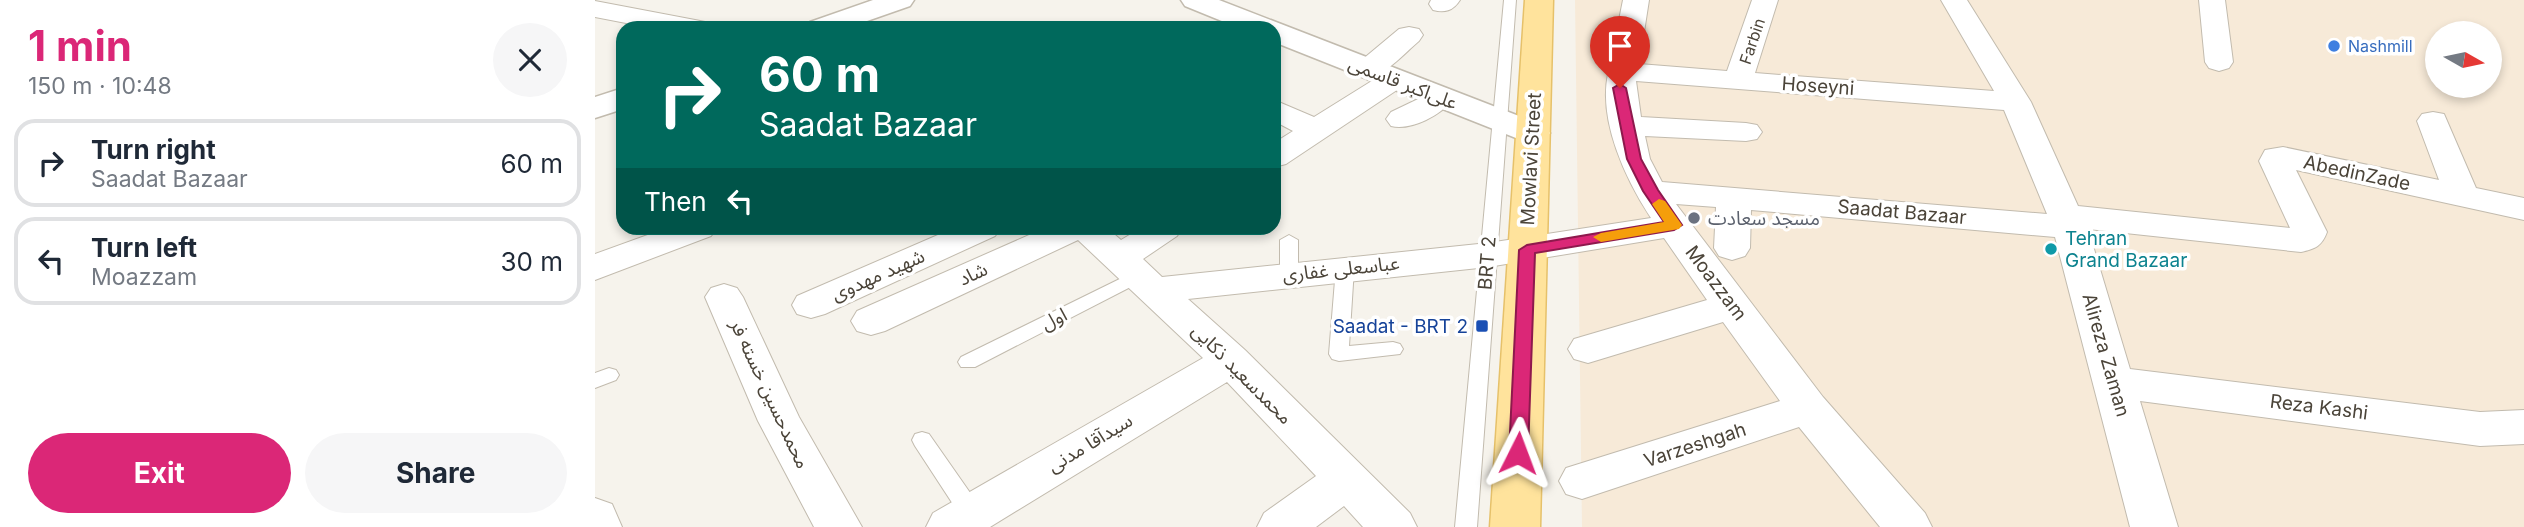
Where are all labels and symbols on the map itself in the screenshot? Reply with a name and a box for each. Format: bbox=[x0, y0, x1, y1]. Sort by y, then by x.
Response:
street label: Farbin bbox=[1735, 15, 1769, 67]
pin bbox=[1590, 16, 1650, 88]
north arrow bbox=[2425, 21, 2503, 98]
place label: Nashmill bbox=[2348, 36, 2413, 56]
marker: Nashmill bbox=[2326, 38, 2342, 54]
street label: علی‌اکبر قاسمی bbox=[1345, 52, 1461, 114]
street label: Hoseyni bbox=[1781, 72, 1855, 100]
street label: Mowlavi Street bbox=[1516, 92, 1546, 226]
street label: AbedinZade bbox=[2301, 150, 2413, 196]
street label: Saadat Bazaar bbox=[1837, 195, 1967, 229]
place label: مسجد سعادت bbox=[1708, 207, 1820, 230]
marker: مسجد سعادت bbox=[1686, 210, 1702, 226]
place label: Tehran Grand Bazaar bbox=[2065, 227, 2187, 272]
street label: BRT 2 bbox=[1473, 235, 1501, 291]
street label: Moazzam bbox=[1680, 241, 1752, 325]
marker: Tehran Grand Bazaar bbox=[2043, 241, 2059, 257]
street label: شهید مهدوی bbox=[828, 244, 928, 306]
street label: عباسعلی غفاری bbox=[1281, 251, 1401, 287]
street label: شاد bbox=[955, 257, 991, 291]
street label: Alireza Zaman bbox=[2077, 290, 2135, 420]
street label: اول bbox=[1037, 303, 1071, 335]
street label: محمدحسین خسته فر bbox=[725, 315, 815, 472]
place label: Saadat - BRT 2 bbox=[1333, 315, 1468, 338]
marker: Saadat - BRT 2 bbox=[1474, 318, 1490, 334]
street label: محمدسعید ذکایی bbox=[1187, 319, 1297, 429]
street label: Reza Kashi bbox=[2269, 390, 2369, 424]
street label: سیدآقا مدنی bbox=[1043, 409, 1137, 477]
position arrow bbox=[1481, 416, 1555, 490]
street label: Varzeshgah bbox=[1641, 418, 1749, 472]

